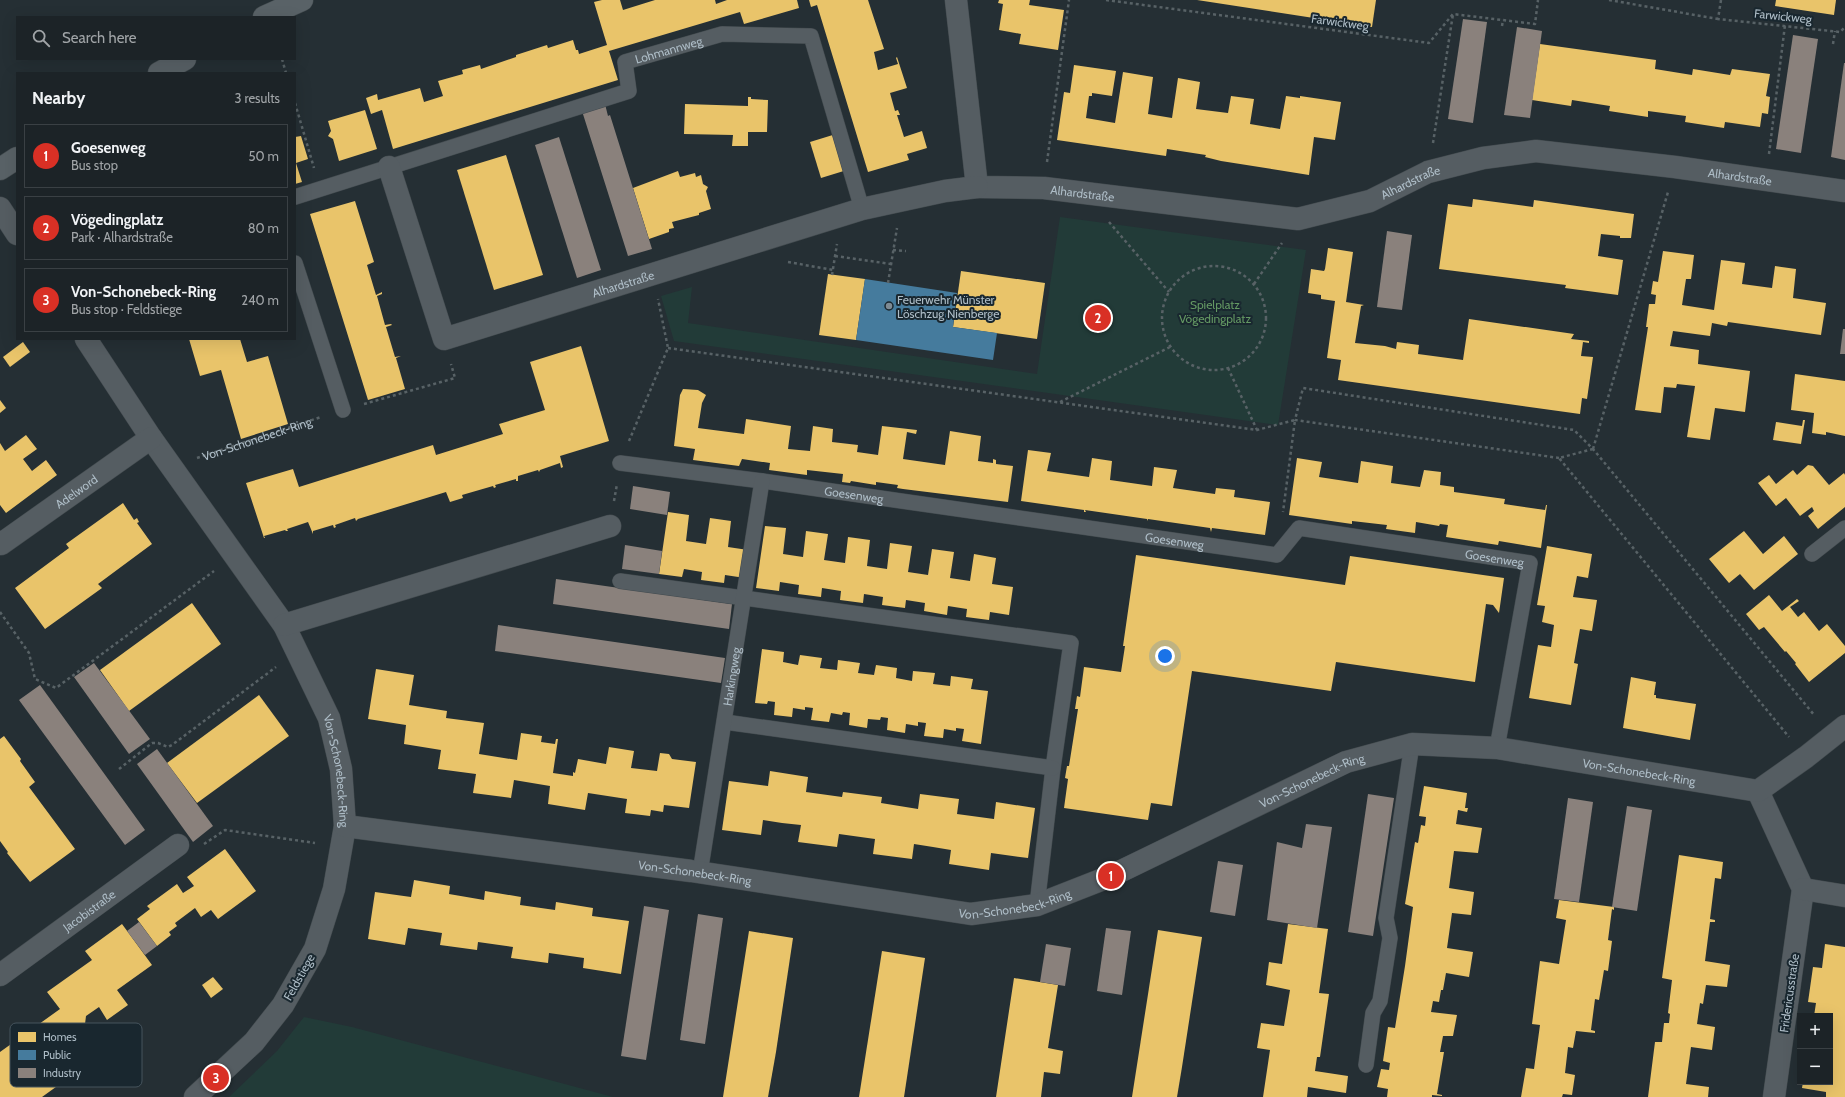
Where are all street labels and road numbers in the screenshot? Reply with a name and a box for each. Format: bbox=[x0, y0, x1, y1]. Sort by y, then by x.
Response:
street label: Farwickweg bbox=[1753, 6, 1814, 27]
street label: Farwickweg bbox=[1310, 11, 1371, 34]
street label: Lohmannweg bbox=[633, 32, 705, 66]
street label: Alhardstraße bbox=[1378, 162, 1441, 202]
street label: Alhardstraße bbox=[1707, 164, 1773, 188]
street label: Alhardstraße bbox=[1050, 181, 1115, 204]
street label: Alhardstraße bbox=[590, 267, 656, 300]
street label: Von-Schonebeck-Ring bbox=[200, 413, 314, 463]
street label: Adelword bbox=[52, 471, 100, 511]
street label: Goesenweg bbox=[823, 483, 885, 506]
street label: Goesenweg bbox=[1144, 529, 1206, 552]
street label: Goesenweg bbox=[1464, 546, 1526, 570]
street label: Harkingweg bbox=[719, 645, 743, 707]
street label: Von-Schonebeck-Ring bbox=[321, 712, 353, 829]
street label: Von-Schonebeck-Ring bbox=[1257, 750, 1367, 810]
street label: Von-Schonebeck-Ring bbox=[1581, 755, 1698, 788]
street label: Von-Schonebeck-Ring bbox=[637, 857, 754, 888]
street label: Von-Schonebeck-Ring bbox=[958, 885, 1074, 922]
street label: Jacobistraße bbox=[59, 886, 118, 935]
street label: Feldstiege bbox=[280, 951, 318, 1003]
street label: Fridericusstraße bbox=[1776, 953, 1802, 1033]

